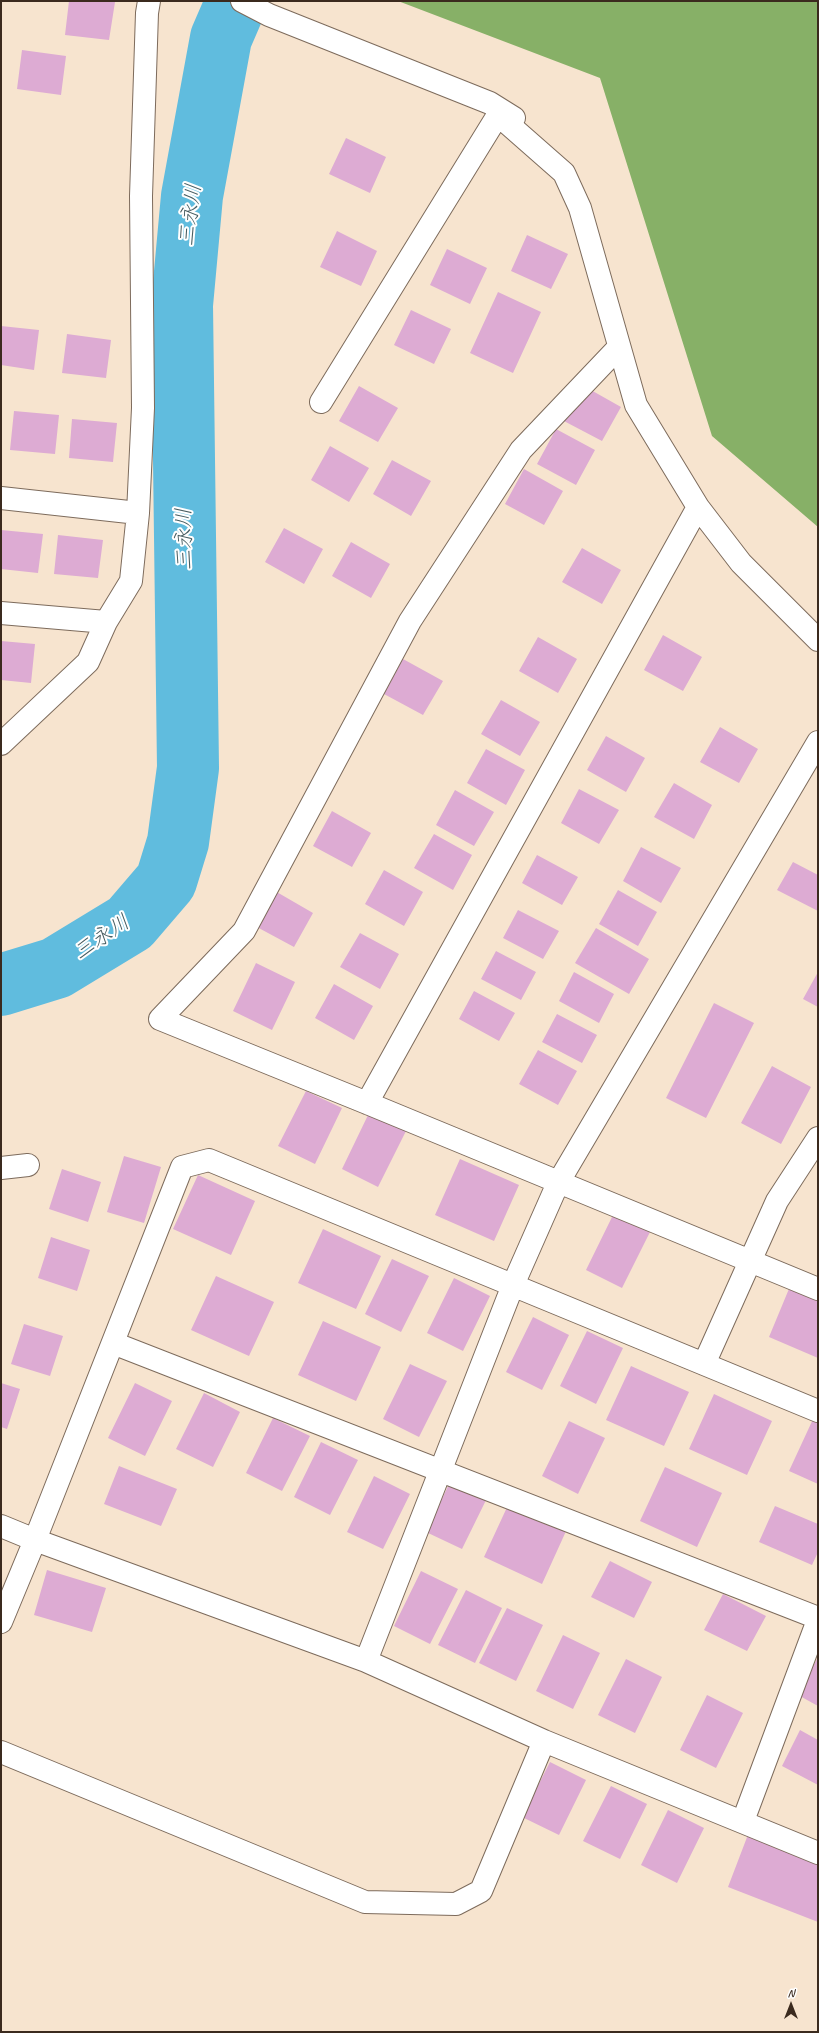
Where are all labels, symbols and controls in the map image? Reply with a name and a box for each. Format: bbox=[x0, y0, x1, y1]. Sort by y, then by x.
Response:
water label: 三永川 bbox=[175, 182, 207, 248]
water label: 三永川 bbox=[172, 507, 198, 571]
water label: 三永川 bbox=[69, 910, 135, 966]
north arrow bbox=[771, 1985, 811, 2025]
text: N bbox=[788, 1986, 794, 2000]

